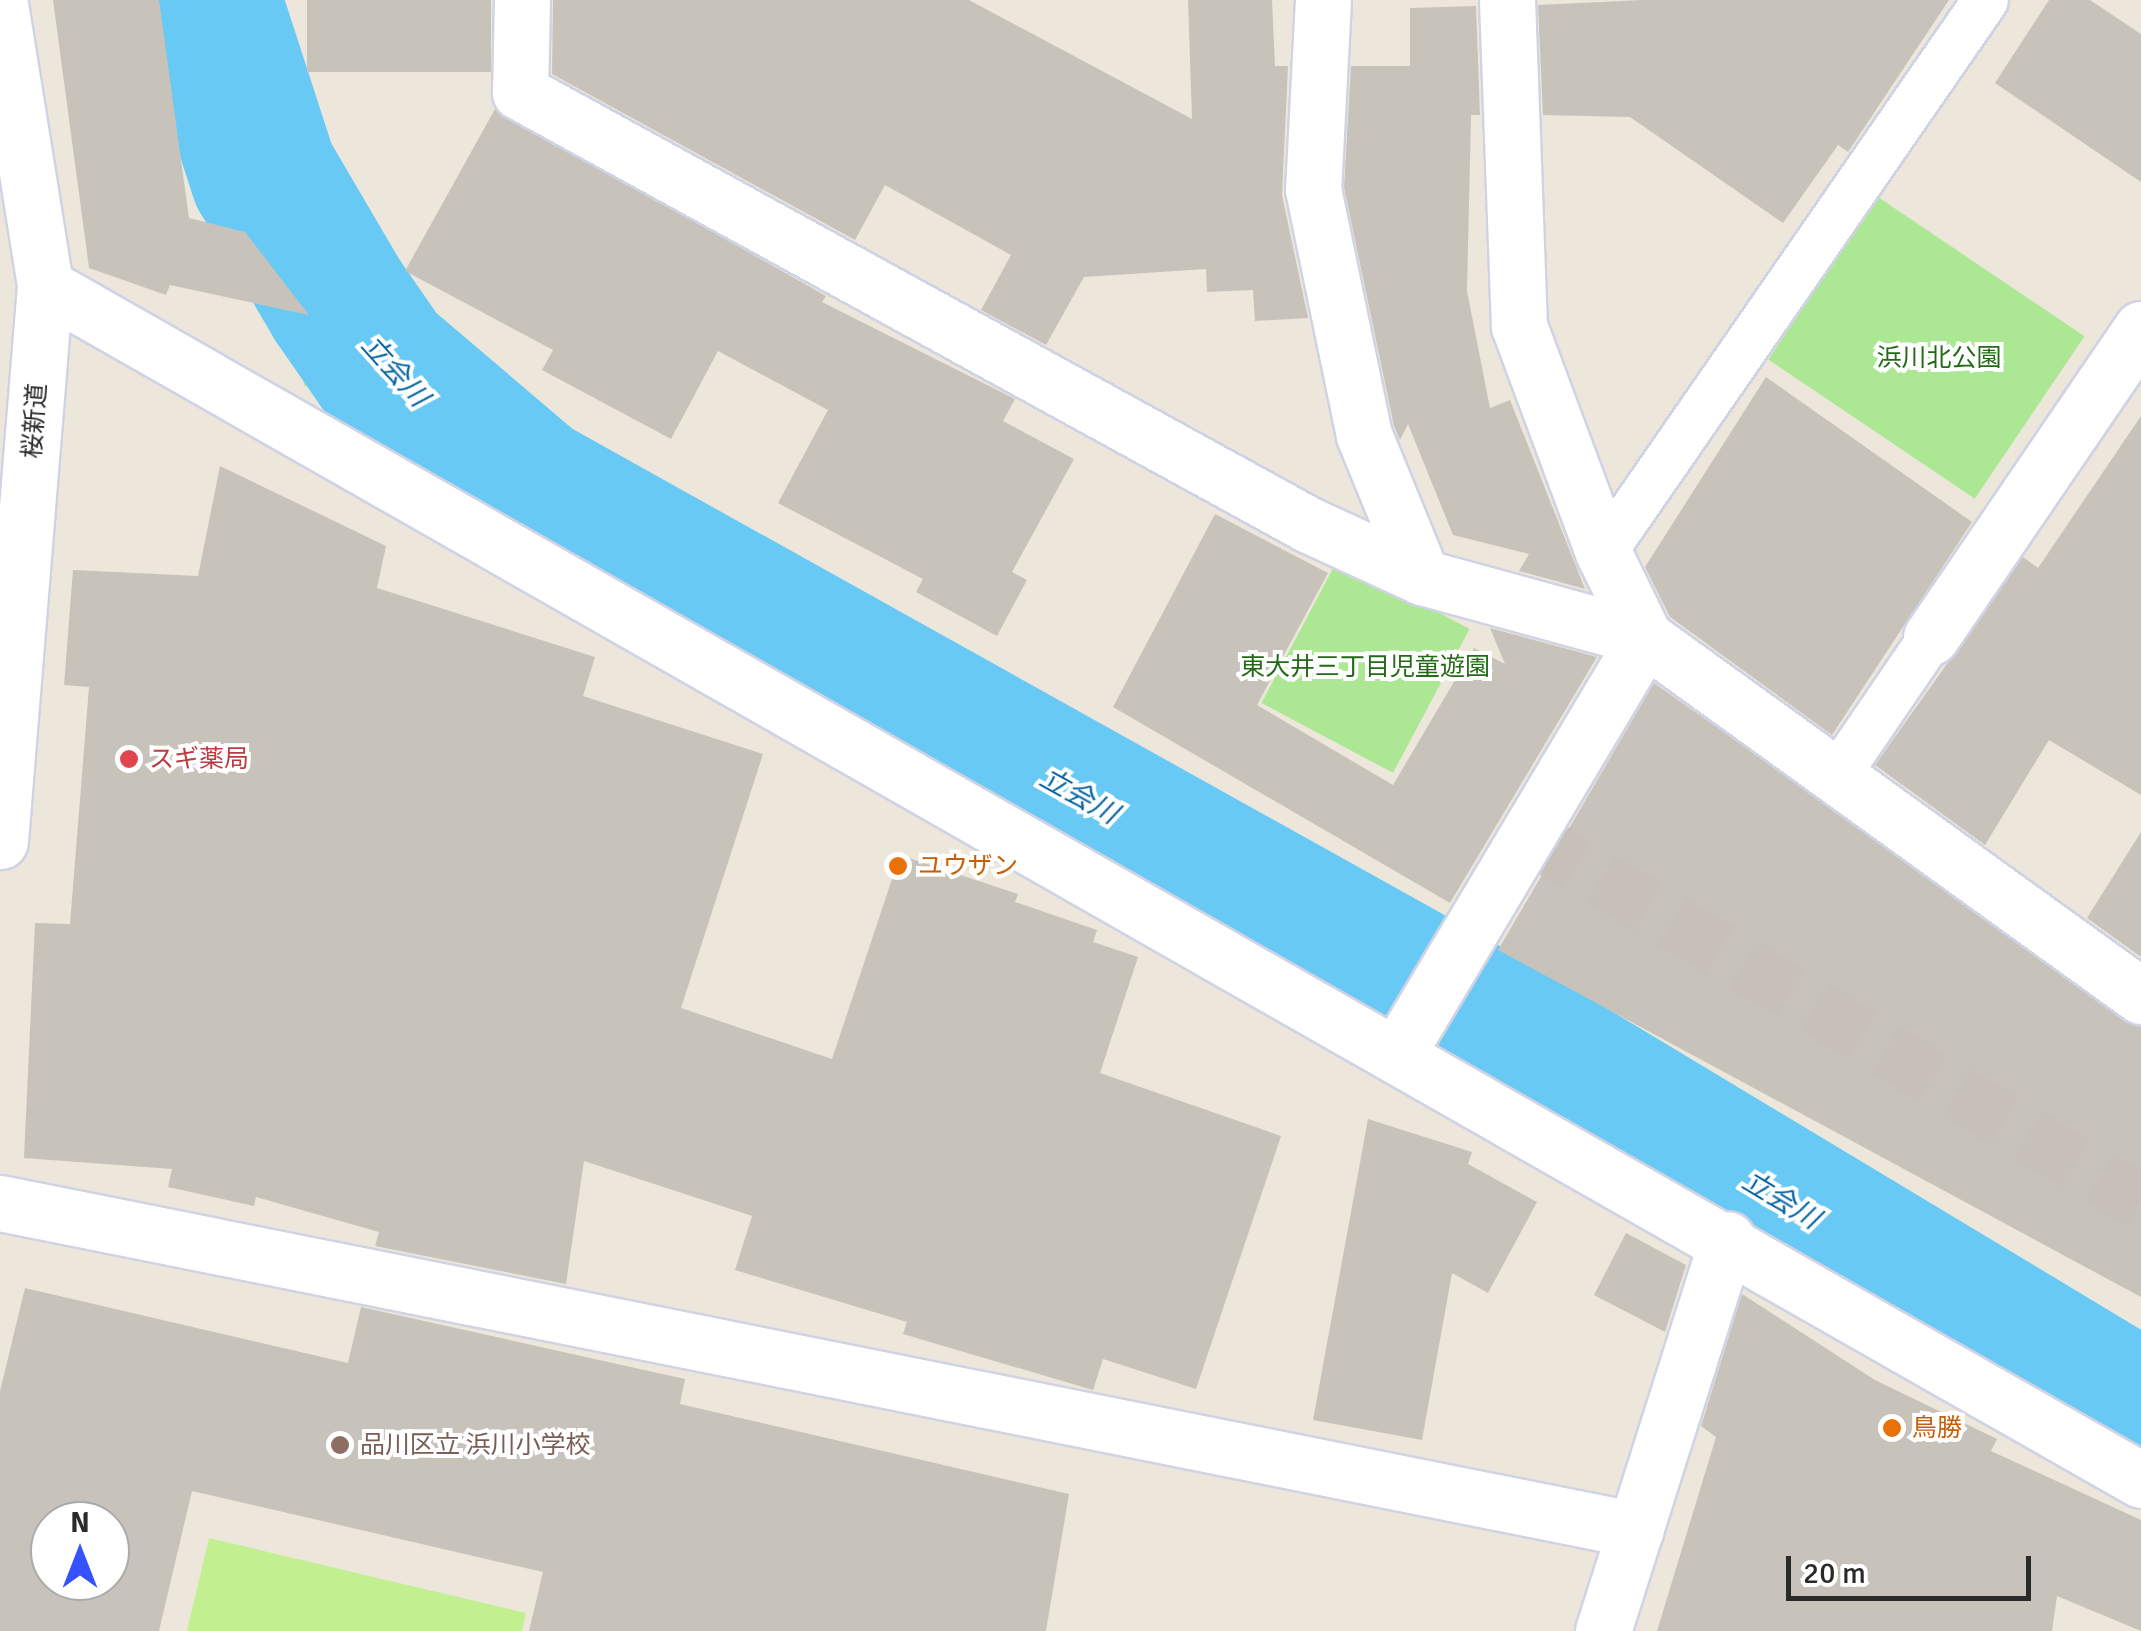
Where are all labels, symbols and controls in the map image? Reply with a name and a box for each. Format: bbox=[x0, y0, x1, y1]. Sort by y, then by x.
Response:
water label: 立会川 bbox=[354, 329, 436, 413]
park label: 浜川北公園 bbox=[1877, 343, 2001, 373]
street label: 桜新道 bbox=[17, 383, 53, 459]
park label: 東大井三丁目児童遊園 bbox=[1240, 652, 1490, 682]
place label: スギ薬局 bbox=[149, 744, 249, 774]
marker: スギ薬局 bbox=[118, 748, 140, 770]
water label: 立会川 bbox=[1034, 761, 1124, 831]
place label: ユウザン bbox=[918, 851, 1018, 881]
marker: ユウザン bbox=[887, 855, 909, 877]
water label: 立会川 bbox=[1736, 1164, 1826, 1236]
place label: 鳥勝 bbox=[1912, 1413, 1962, 1443]
marker: 鳥勝 bbox=[1881, 1417, 1903, 1439]
place label: 品川区立 浜川小学校 bbox=[360, 1430, 590, 1460]
marker: 品川区立 浜川小学校 bbox=[329, 1434, 351, 1456]
north arrow bbox=[30, 1501, 130, 1601]
text: N bbox=[70, 1506, 90, 1540]
scale bar bbox=[1791, 1536, 2036, 1598]
text: 20 m bbox=[1803, 1555, 1866, 1592]

